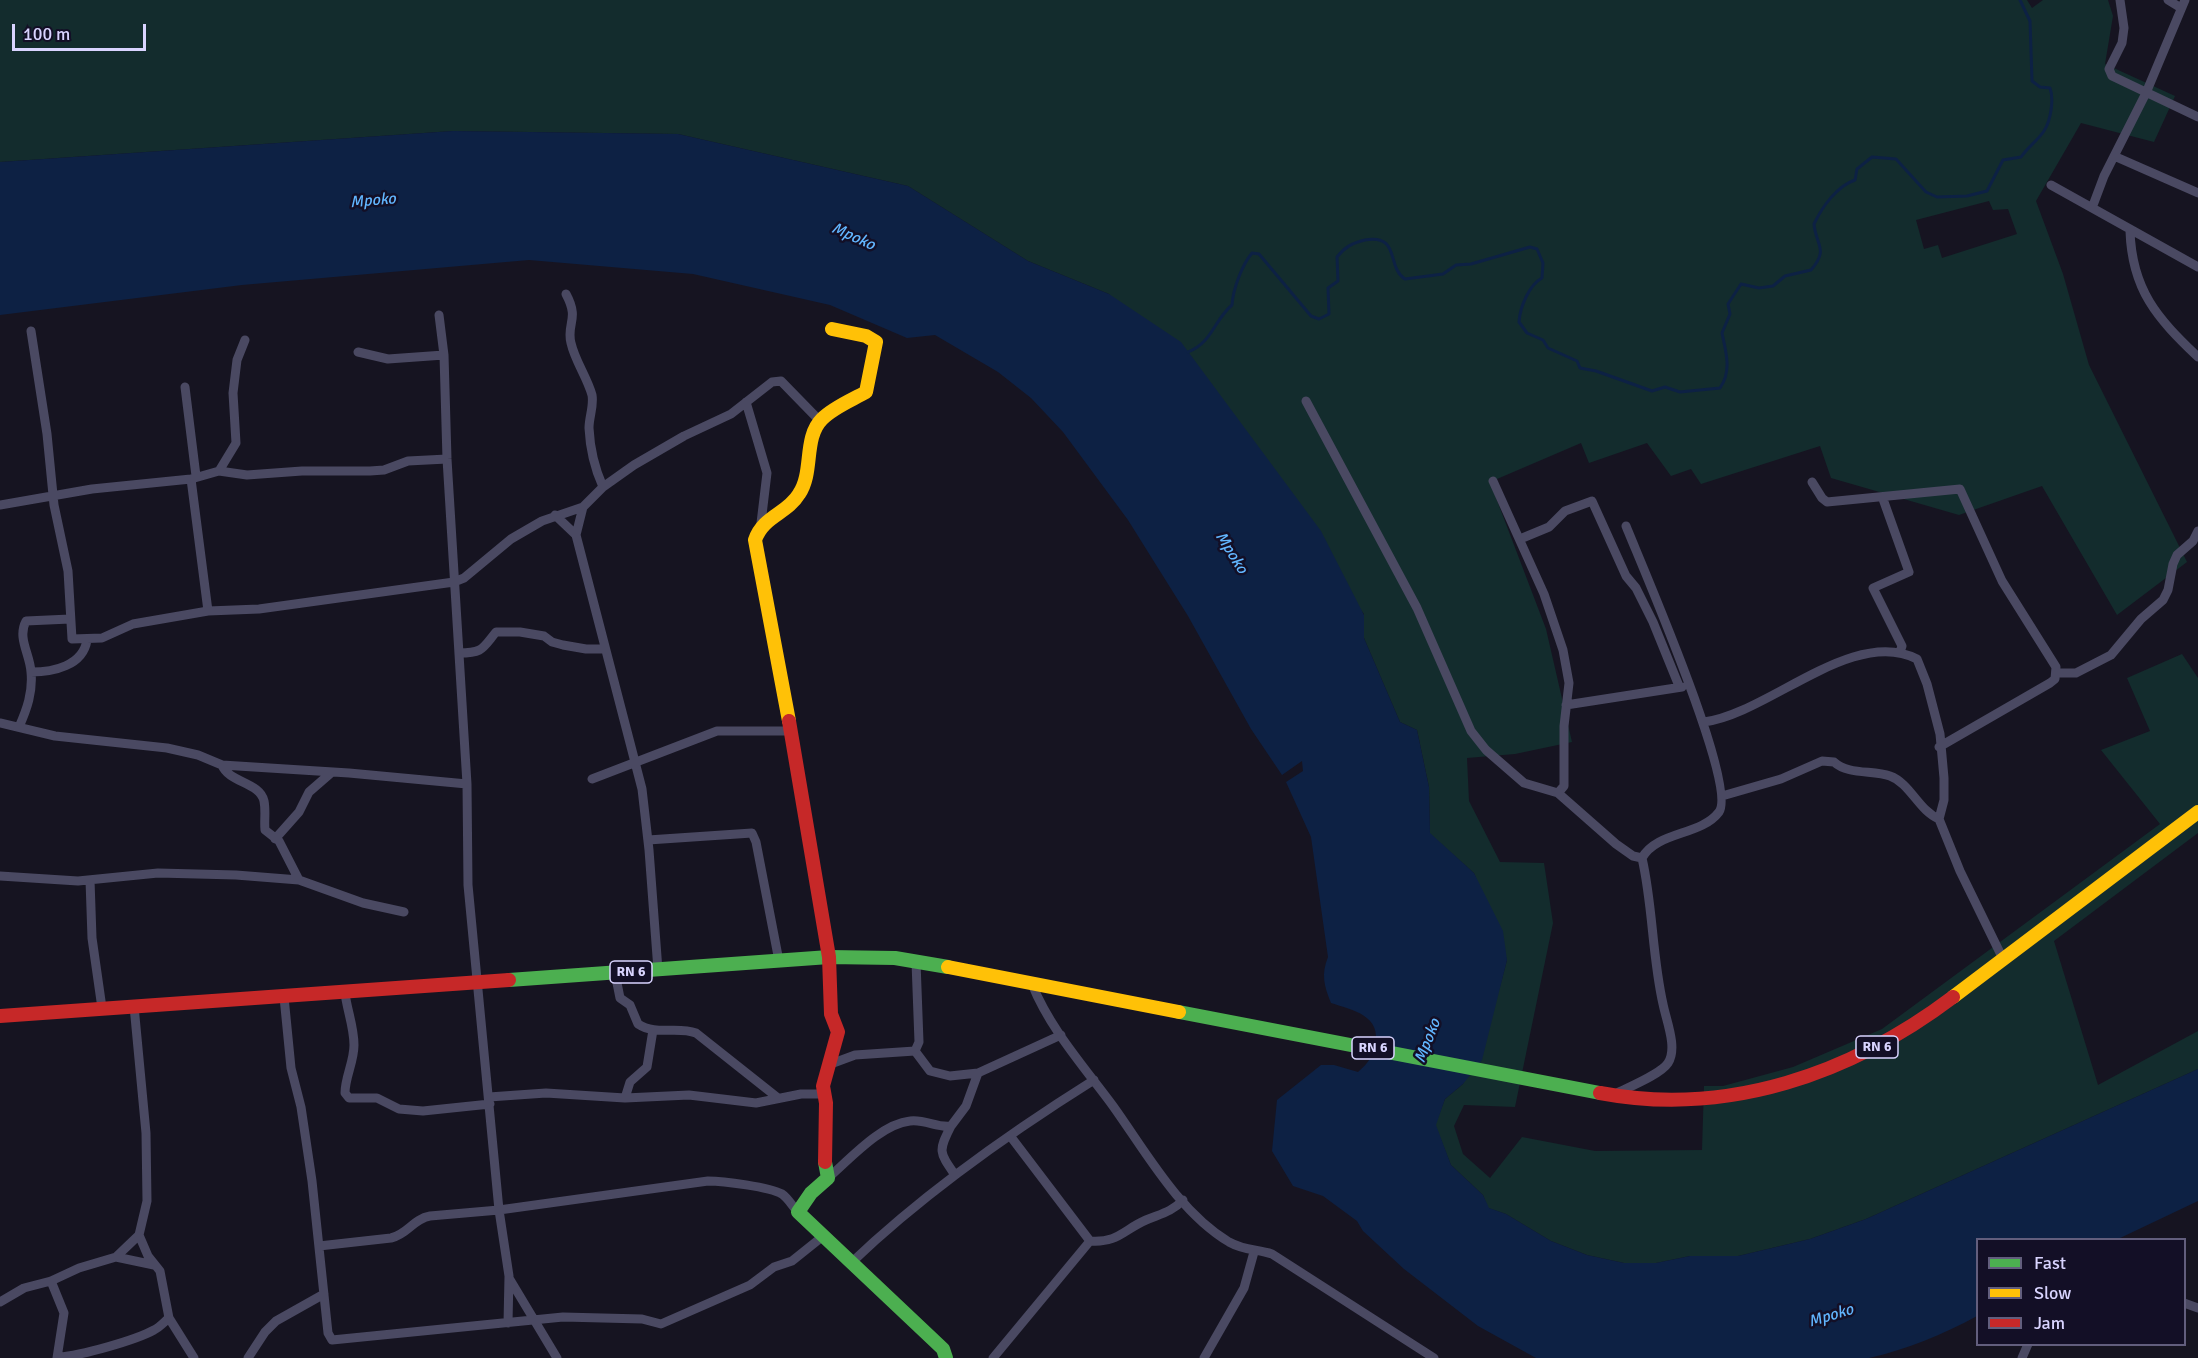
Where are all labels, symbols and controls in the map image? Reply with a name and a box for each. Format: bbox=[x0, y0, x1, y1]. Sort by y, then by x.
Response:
scale bar bbox=[15, 12, 148, 50]
text: 100 m bbox=[23, 23, 70, 45]
water label: Mpoko bbox=[349, 189, 397, 213]
water label: Mpoko bbox=[828, 219, 878, 255]
water label: Mpoko bbox=[1211, 529, 1251, 577]
road number: RN 6 bbox=[610, 961, 652, 983]
water label: Mpoko bbox=[1411, 1016, 1445, 1066]
road number: RN 6 bbox=[1856, 1036, 1898, 1058]
road number: RN 6 bbox=[1352, 1037, 1394, 1059]
legend bbox=[1976, 1238, 2186, 1346]
text: Fast bbox=[2034, 1252, 2066, 1274]
text: Slow bbox=[2034, 1282, 2071, 1304]
water label: Mpoko bbox=[1806, 1300, 1856, 1332]
text: Jam bbox=[2034, 1312, 2065, 1334]

